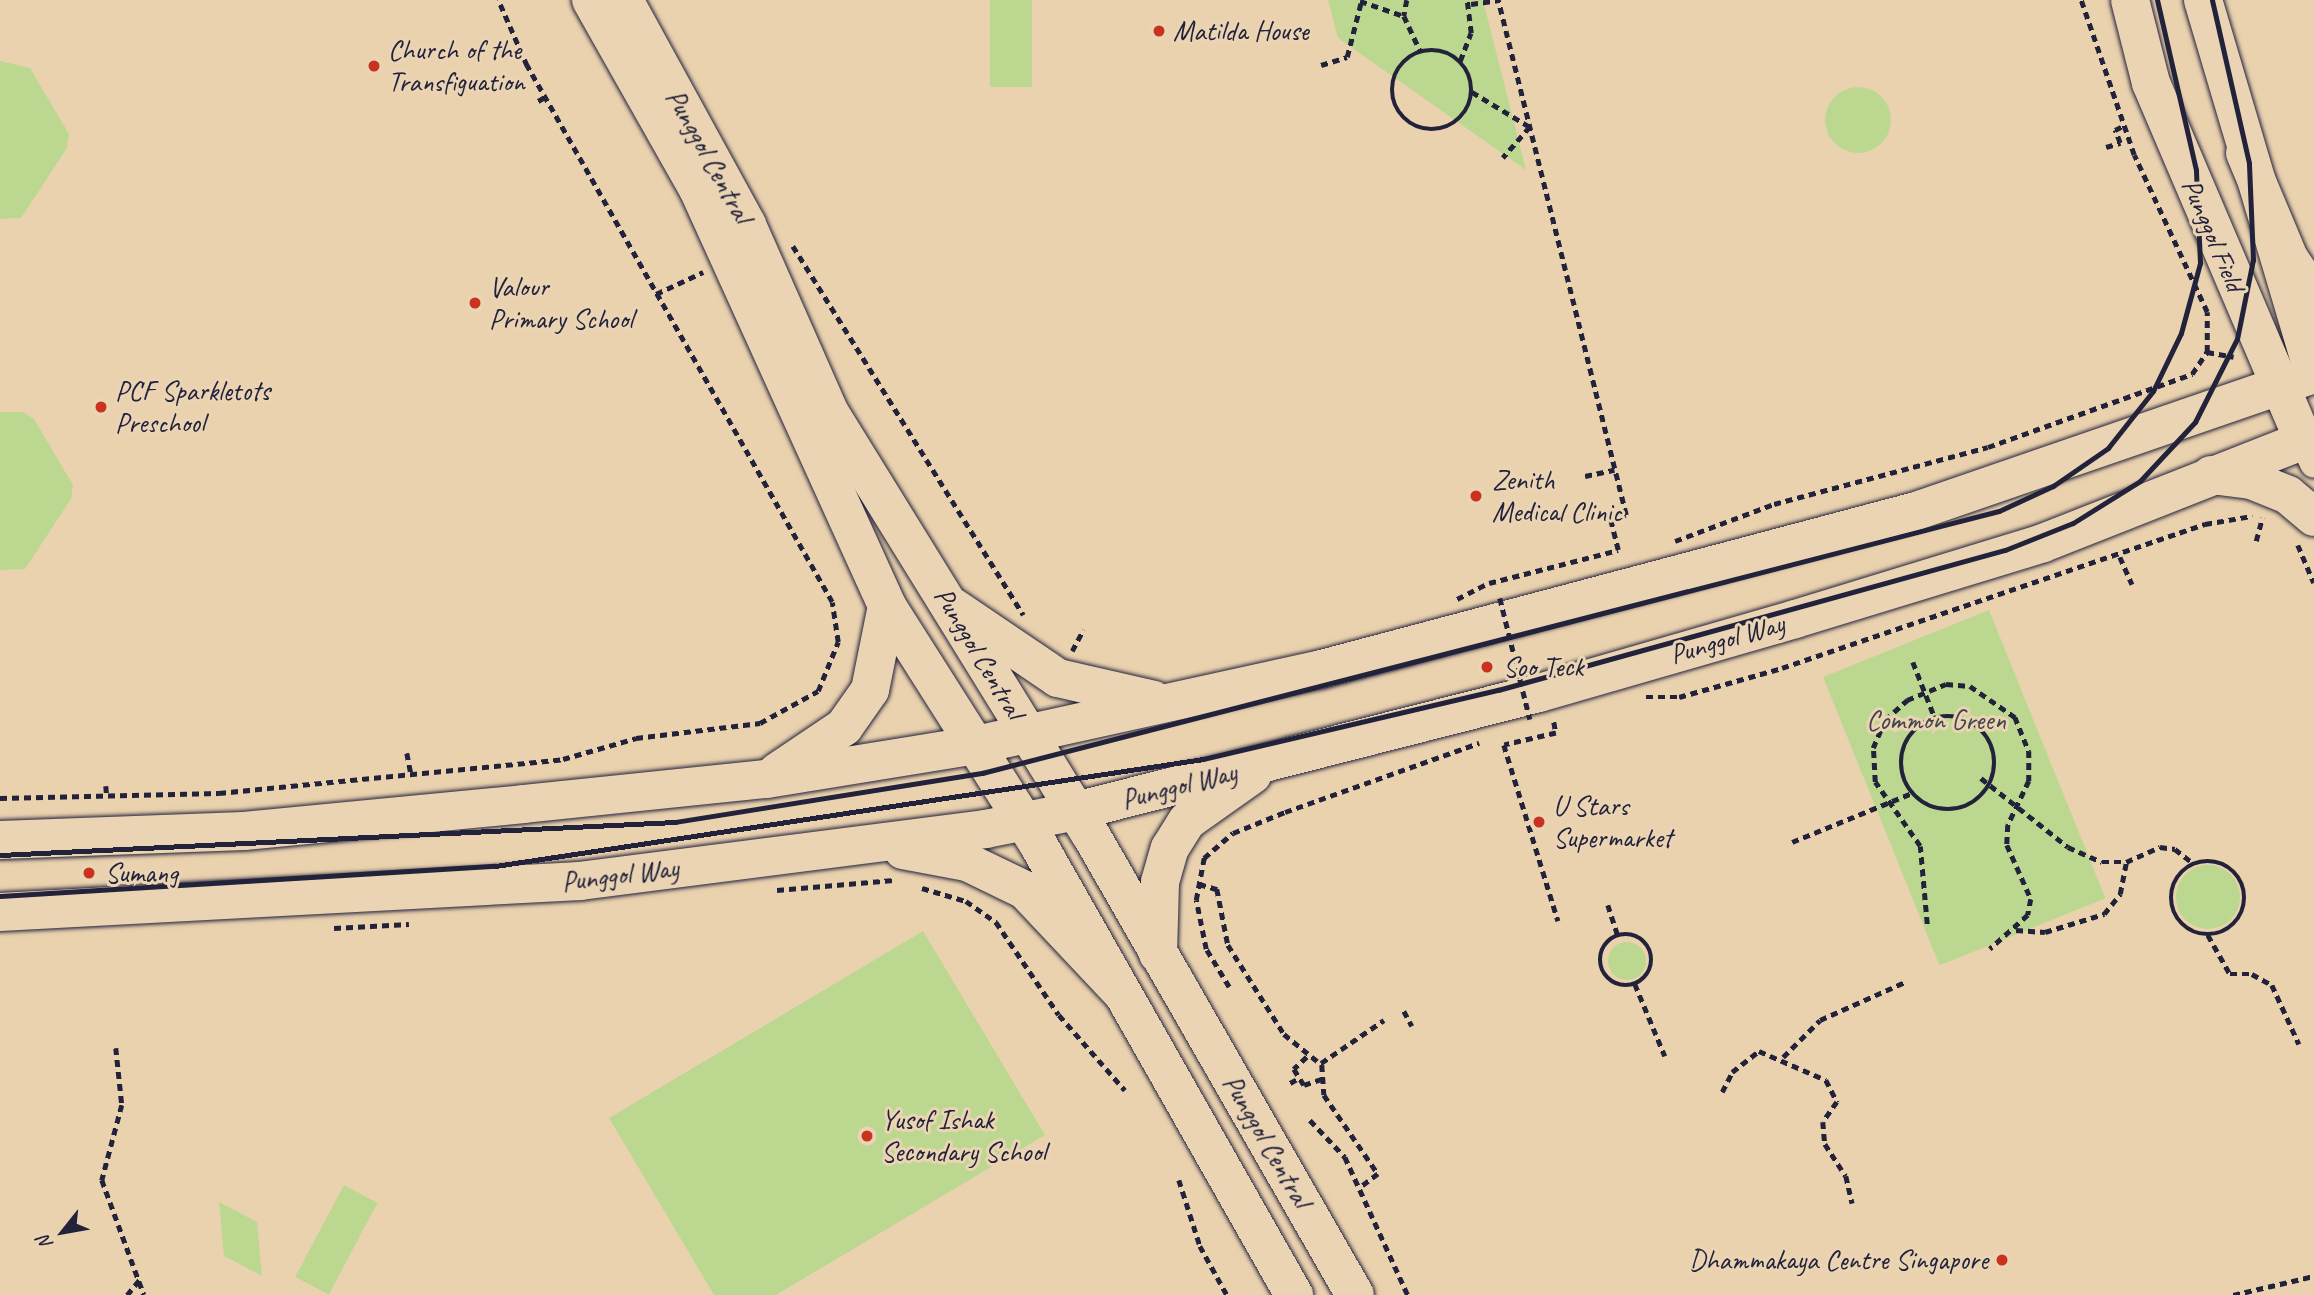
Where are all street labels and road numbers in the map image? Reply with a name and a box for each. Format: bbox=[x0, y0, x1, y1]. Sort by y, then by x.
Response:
street label: Punggol Central bbox=[659, 84, 759, 228]
street label: Punggol Field bbox=[2174, 173, 2252, 297]
street label: Punggol Central bbox=[927, 582, 1031, 724]
street label: Punggol Way bbox=[1666, 607, 1788, 671]
street label: Punggol Way bbox=[1118, 755, 1240, 817]
street label: Punggol Way bbox=[560, 851, 680, 899]
street label: Punggol Central bbox=[1216, 1069, 1318, 1213]

